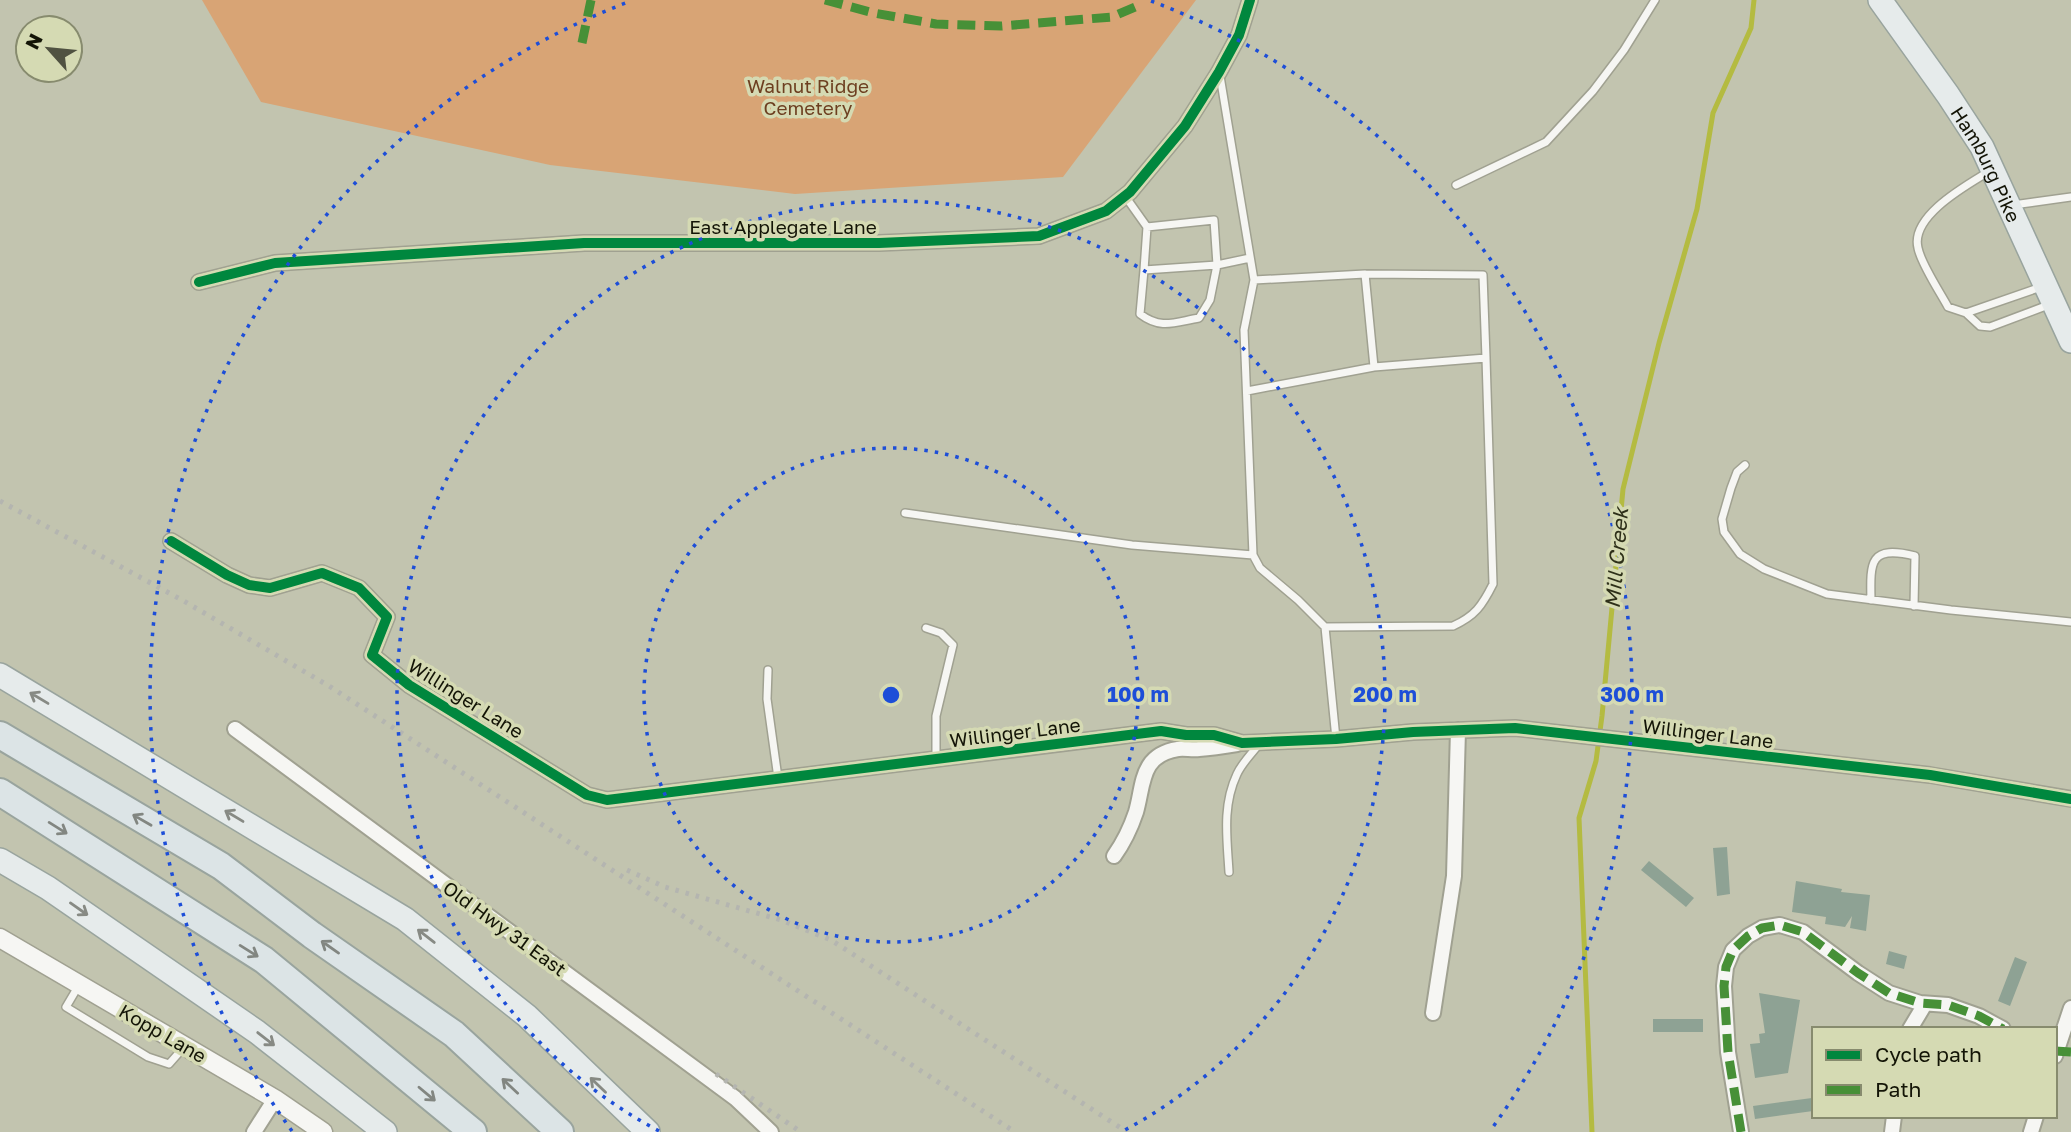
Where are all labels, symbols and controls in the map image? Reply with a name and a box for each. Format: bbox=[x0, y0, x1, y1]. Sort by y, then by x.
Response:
north arrow bbox=[14, 14, 84, 84]
text: N bbox=[20, 29, 47, 53]
park label: Walnut Ridge Cemetery bbox=[747, 74, 869, 119]
street label: Hamburg Pike bbox=[1947, 101, 2026, 225]
street label: East Applegate Lane bbox=[689, 215, 877, 238]
water label: Mill Creek bbox=[1599, 505, 1634, 609]
street label: Willinger Lane bbox=[404, 653, 528, 743]
text: 100 m bbox=[1107, 681, 1169, 707]
text: 200 m bbox=[1353, 681, 1417, 707]
text: 300 m bbox=[1600, 681, 1664, 707]
centre of rings bbox=[879, 683, 903, 707]
one-way arrow bbox=[29, 691, 49, 705]
street label: Willinger Lane bbox=[948, 713, 1082, 751]
street label: Willinger Lane bbox=[1641, 714, 1775, 752]
one-way arrow bbox=[224, 808, 244, 822]
one-way arrow bbox=[132, 812, 152, 826]
one-way arrow bbox=[48, 822, 68, 836]
street label: Old Hwy 31 East bbox=[439, 876, 571, 980]
one-way arrow bbox=[69, 902, 88, 916]
one-way arrow bbox=[418, 929, 436, 944]
one-way arrow bbox=[321, 940, 340, 954]
one-way arrow bbox=[239, 945, 259, 959]
street label: Kopp Lane bbox=[115, 999, 211, 1067]
legend bbox=[1812, 1027, 2057, 1118]
one-way arrow bbox=[256, 1031, 274, 1046]
text: Cycle path bbox=[1875, 1041, 1982, 1067]
one-way arrow bbox=[590, 1076, 607, 1093]
text: Path bbox=[1875, 1076, 1922, 1102]
one-way arrow bbox=[502, 1077, 519, 1094]
one-way arrow bbox=[417, 1086, 435, 1101]

